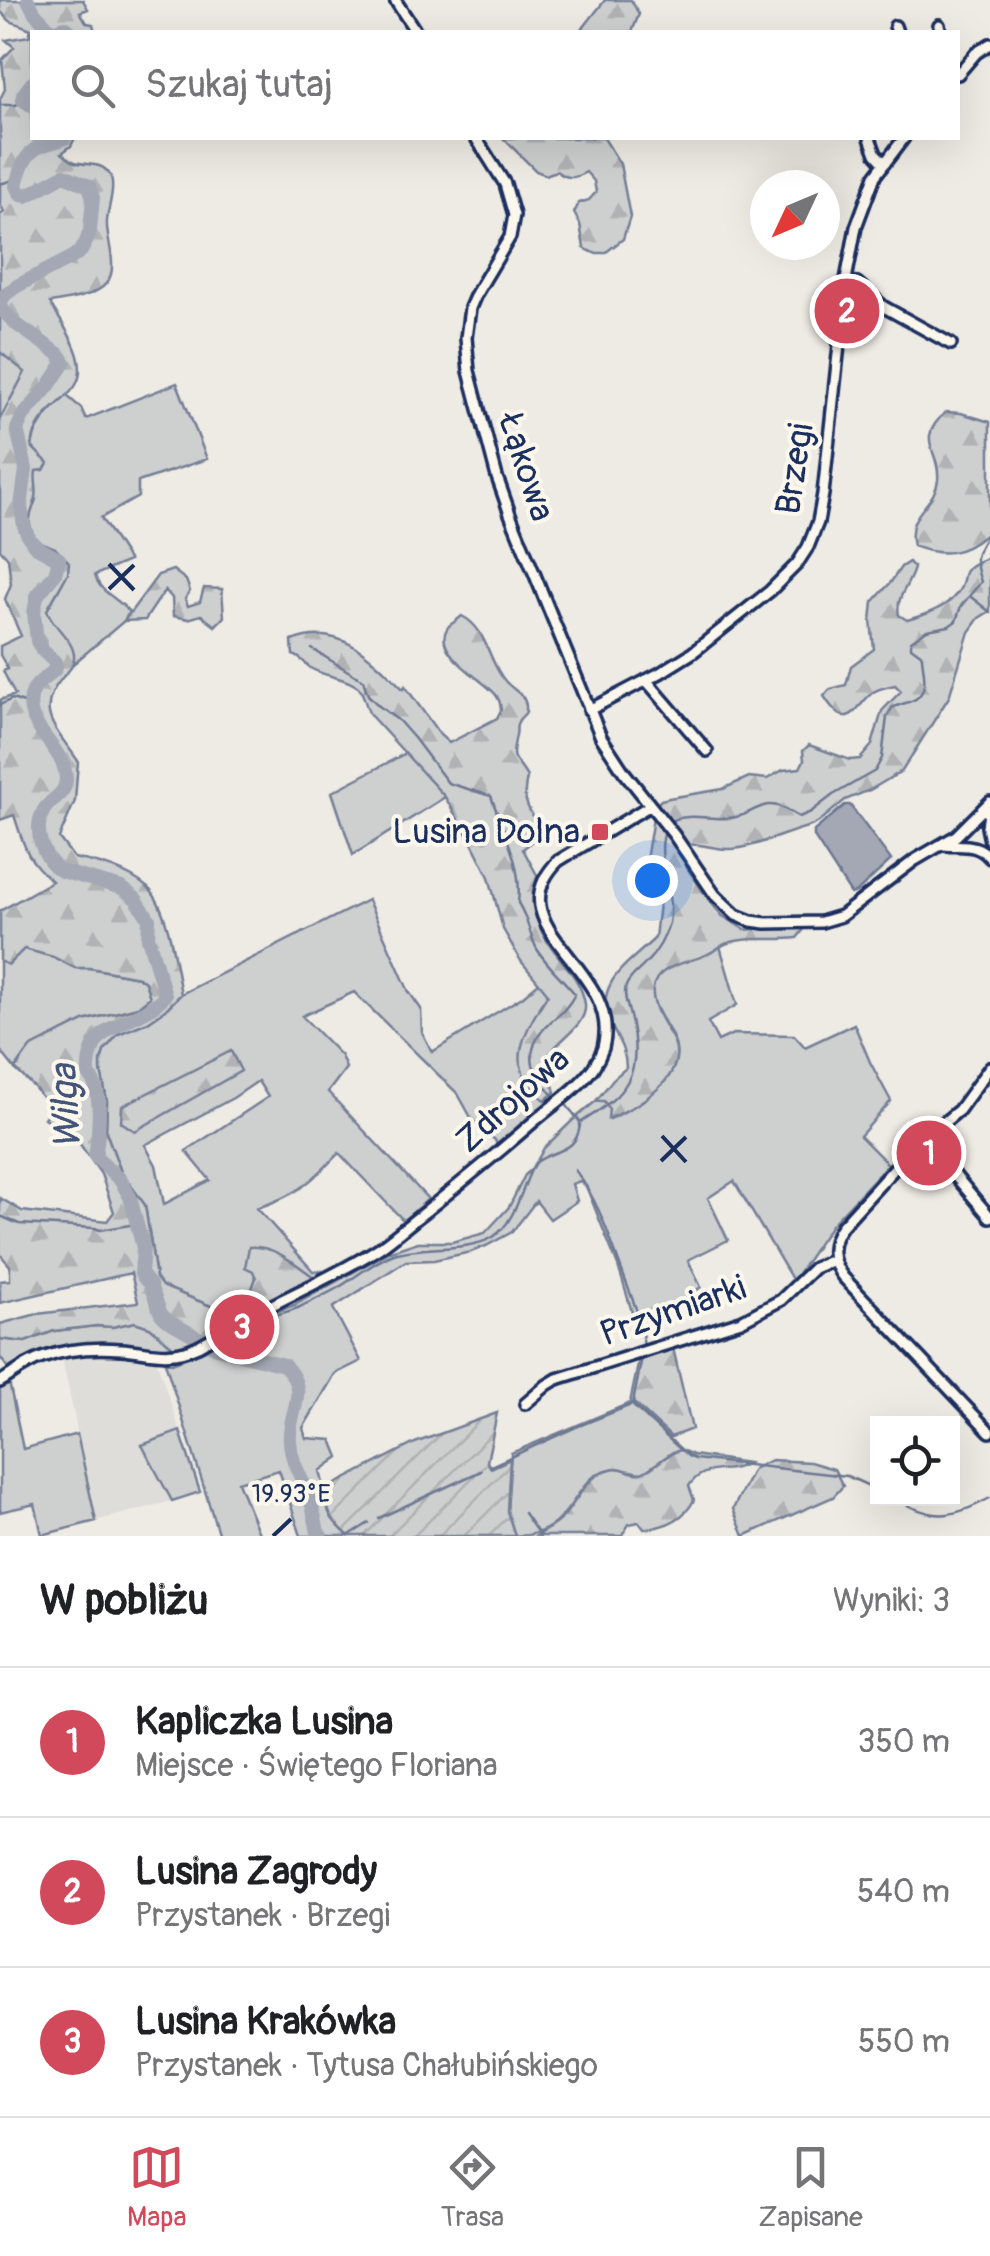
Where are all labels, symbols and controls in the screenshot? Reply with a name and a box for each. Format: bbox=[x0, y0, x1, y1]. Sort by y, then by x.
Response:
search box bbox=[30, 30, 960, 140]
icon: search bbox=[65, 58, 120, 113]
text: Szukaj tutaj bbox=[145, 61, 333, 109]
north arrow bbox=[750, 170, 840, 260]
pin: 2 bbox=[814, 274, 880, 348]
street label: Łąkowa bbox=[487, 405, 564, 527]
street label: Brzegi bbox=[766, 420, 824, 518]
place label: Lusina Dolna bbox=[392, 810, 580, 854]
marker: Lusina Dolna bbox=[589, 821, 611, 843]
your location bbox=[627, 855, 678, 906]
street label: Zdrojowa bbox=[447, 1037, 579, 1163]
water label: Wilga bbox=[40, 1061, 92, 1151]
pin: 1 bbox=[896, 1116, 962, 1190]
street label: Przymiarki bbox=[594, 1266, 752, 1356]
pin: 3 bbox=[210, 1290, 274, 1364]
map controls bbox=[870, 1416, 960, 1506]
button: locate bbox=[870, 1416, 960, 1506]
text: 19.93°E bbox=[252, 1479, 330, 1510]
text: W pobliżu bbox=[40, 1575, 208, 1627]
text: Wyniki: 3 bbox=[833, 1581, 950, 1621]
text: Kapliczka Lusina bbox=[135, 1698, 393, 1746]
text: 1 bbox=[66, 1722, 79, 1762]
text: 350 m bbox=[858, 1722, 950, 1762]
text: Miejsce · Świętego Floriana bbox=[135, 1746, 498, 1786]
text: Lusina Zagrody bbox=[135, 1848, 377, 1896]
text: 2 bbox=[64, 1872, 81, 1912]
text: 540 m bbox=[857, 1872, 950, 1912]
text: Przystanek · Brzegi bbox=[135, 1896, 390, 1936]
text: Lusina Krakówka bbox=[135, 1998, 396, 2046]
text: 3 bbox=[64, 2022, 81, 2062]
text: 550 m bbox=[858, 2022, 950, 2062]
text: Przystanek · Tytusa Chałubińskiego bbox=[135, 2046, 598, 2086]
tab: Mapa bbox=[127, 2140, 187, 2235]
tab: Trasa bbox=[441, 2140, 504, 2235]
tab: Zapisane bbox=[758, 2140, 863, 2235]

